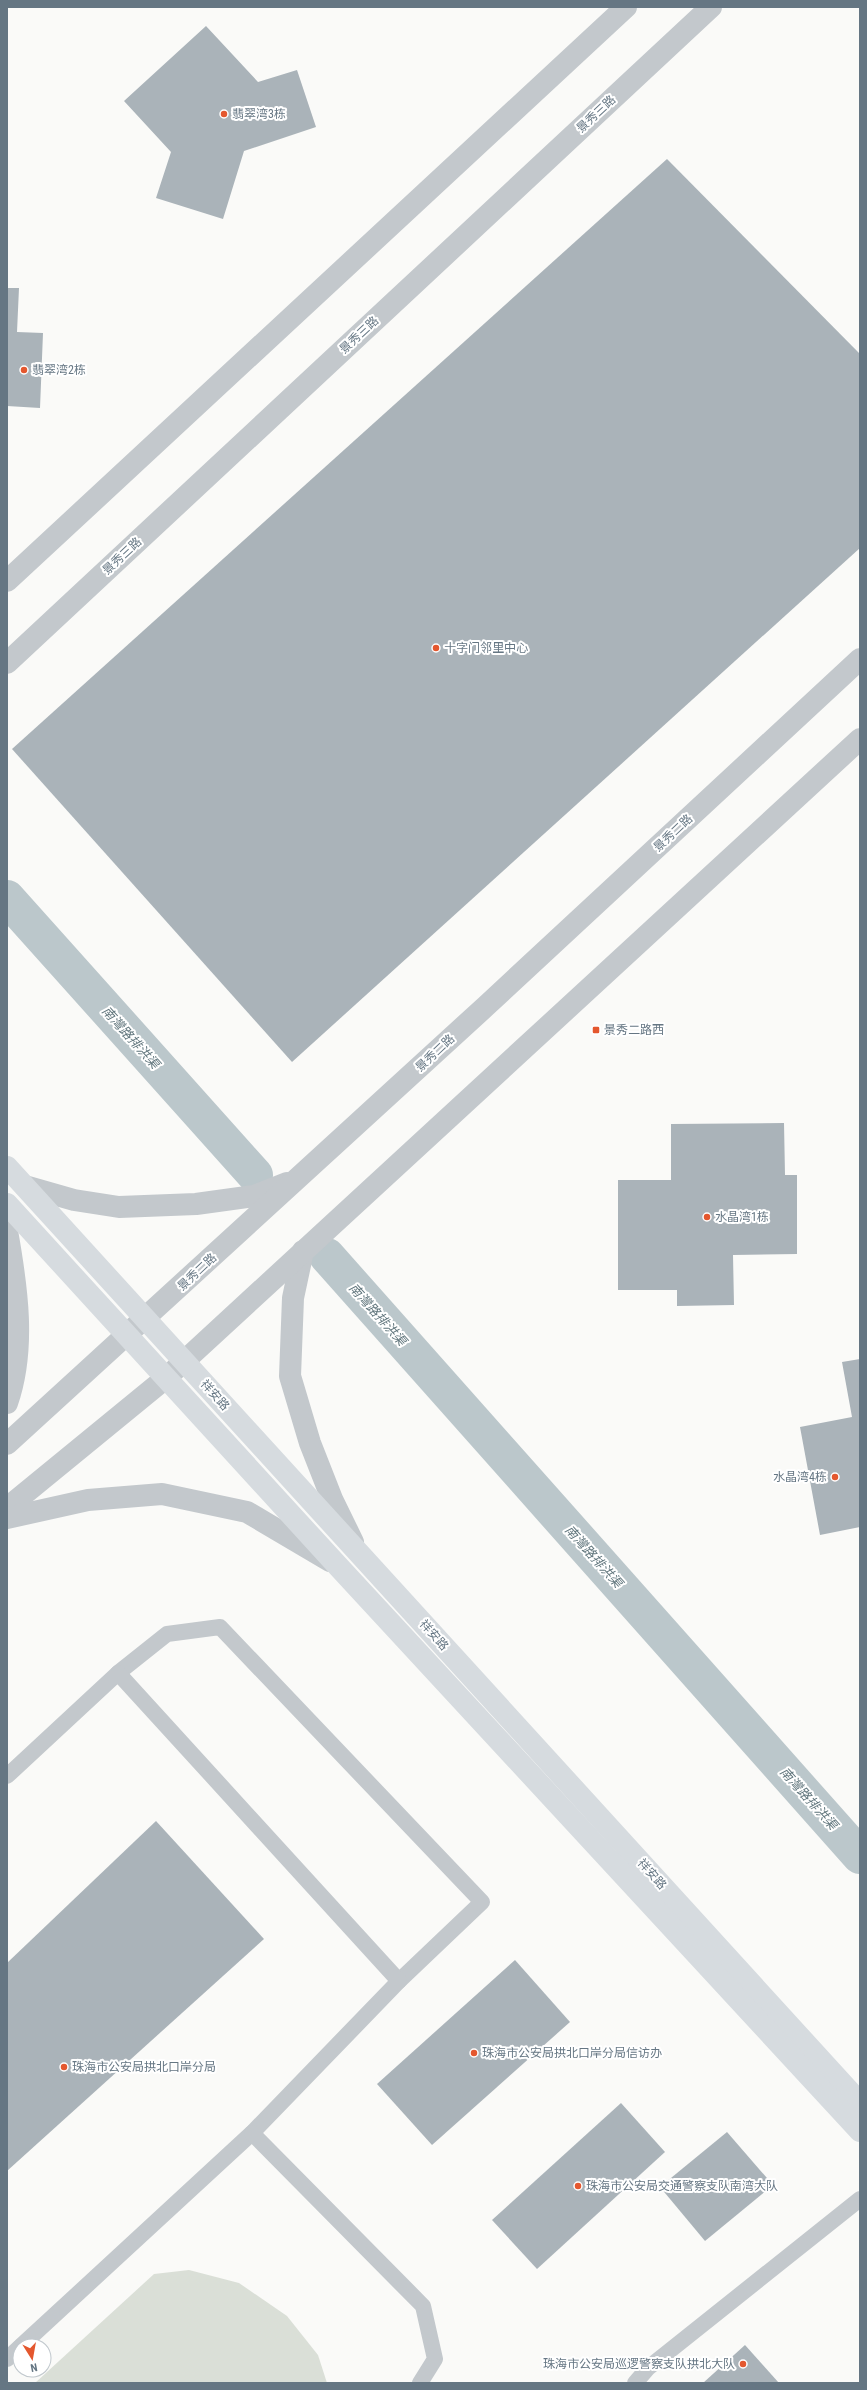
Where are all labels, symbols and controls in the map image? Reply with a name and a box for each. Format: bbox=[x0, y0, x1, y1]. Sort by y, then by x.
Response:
street label: 景秀三路 bbox=[574, 93, 618, 135]
place label: 翡翠湾3栋 bbox=[232, 107, 286, 121]
marker: 翡翠湾3栋 bbox=[219, 109, 229, 119]
street label: 景秀三路 bbox=[337, 314, 381, 356]
place label: 翡翠湾2栋 bbox=[32, 363, 86, 377]
marker: 翡翠湾2栋 bbox=[19, 365, 29, 375]
street label: 景秀三路 bbox=[100, 535, 144, 577]
place label: 十字门邻里中心 bbox=[444, 641, 528, 655]
marker: 十字门邻里中心 bbox=[431, 643, 441, 653]
street label: 景秀二路 bbox=[651, 812, 695, 854]
water label: 南灣路排洪渠 bbox=[99, 1003, 164, 1073]
place label: 景秀二路西 bbox=[604, 1023, 664, 1037]
marker: 景秀二路西 bbox=[591, 1025, 601, 1035]
street label: 景秀二路 bbox=[413, 1032, 457, 1074]
place label: 水晶湾1栋 bbox=[715, 1210, 769, 1224]
marker: 水晶湾1栋 bbox=[702, 1212, 712, 1222]
street label: 景秀二路 bbox=[175, 1251, 219, 1293]
water label: 南灣路排洪渠 bbox=[346, 1280, 411, 1350]
street label: 祥安路 bbox=[198, 1377, 232, 1413]
place label: 水晶湾4栋 bbox=[773, 1470, 827, 1484]
marker: 水晶湾4栋 bbox=[830, 1472, 840, 1482]
water label: 南灣路排洪渠 bbox=[562, 1522, 627, 1592]
street label: 祥安路 bbox=[417, 1617, 451, 1653]
water label: 南灣路排洪渠 bbox=[777, 1764, 842, 1834]
street label: 祥安路 bbox=[635, 1856, 669, 1892]
place label: 珠海市公安局拱北口岸分局信访办 bbox=[482, 2046, 662, 2060]
marker: 珠海市公安局拱北口岸分局信访办 bbox=[469, 2048, 479, 2058]
place label: 珠海市公安局拱北口岸分局 bbox=[72, 2060, 216, 2074]
marker: 珠海市公安局拱北口岸分局 bbox=[59, 2062, 69, 2072]
place label: 珠海市公安局交通警察支队南湾大队 bbox=[586, 2179, 778, 2193]
marker: 珠海市公安局交通警察支队南湾大队 bbox=[573, 2181, 583, 2191]
north arrow bbox=[12, 2338, 52, 2378]
place label: 珠海市公安局巡逻警察支队拱北大队 bbox=[543, 2357, 735, 2371]
marker: 珠海市公安局巡逻警察支队拱北大队 bbox=[738, 2359, 748, 2369]
text: N bbox=[29, 2360, 38, 2374]

